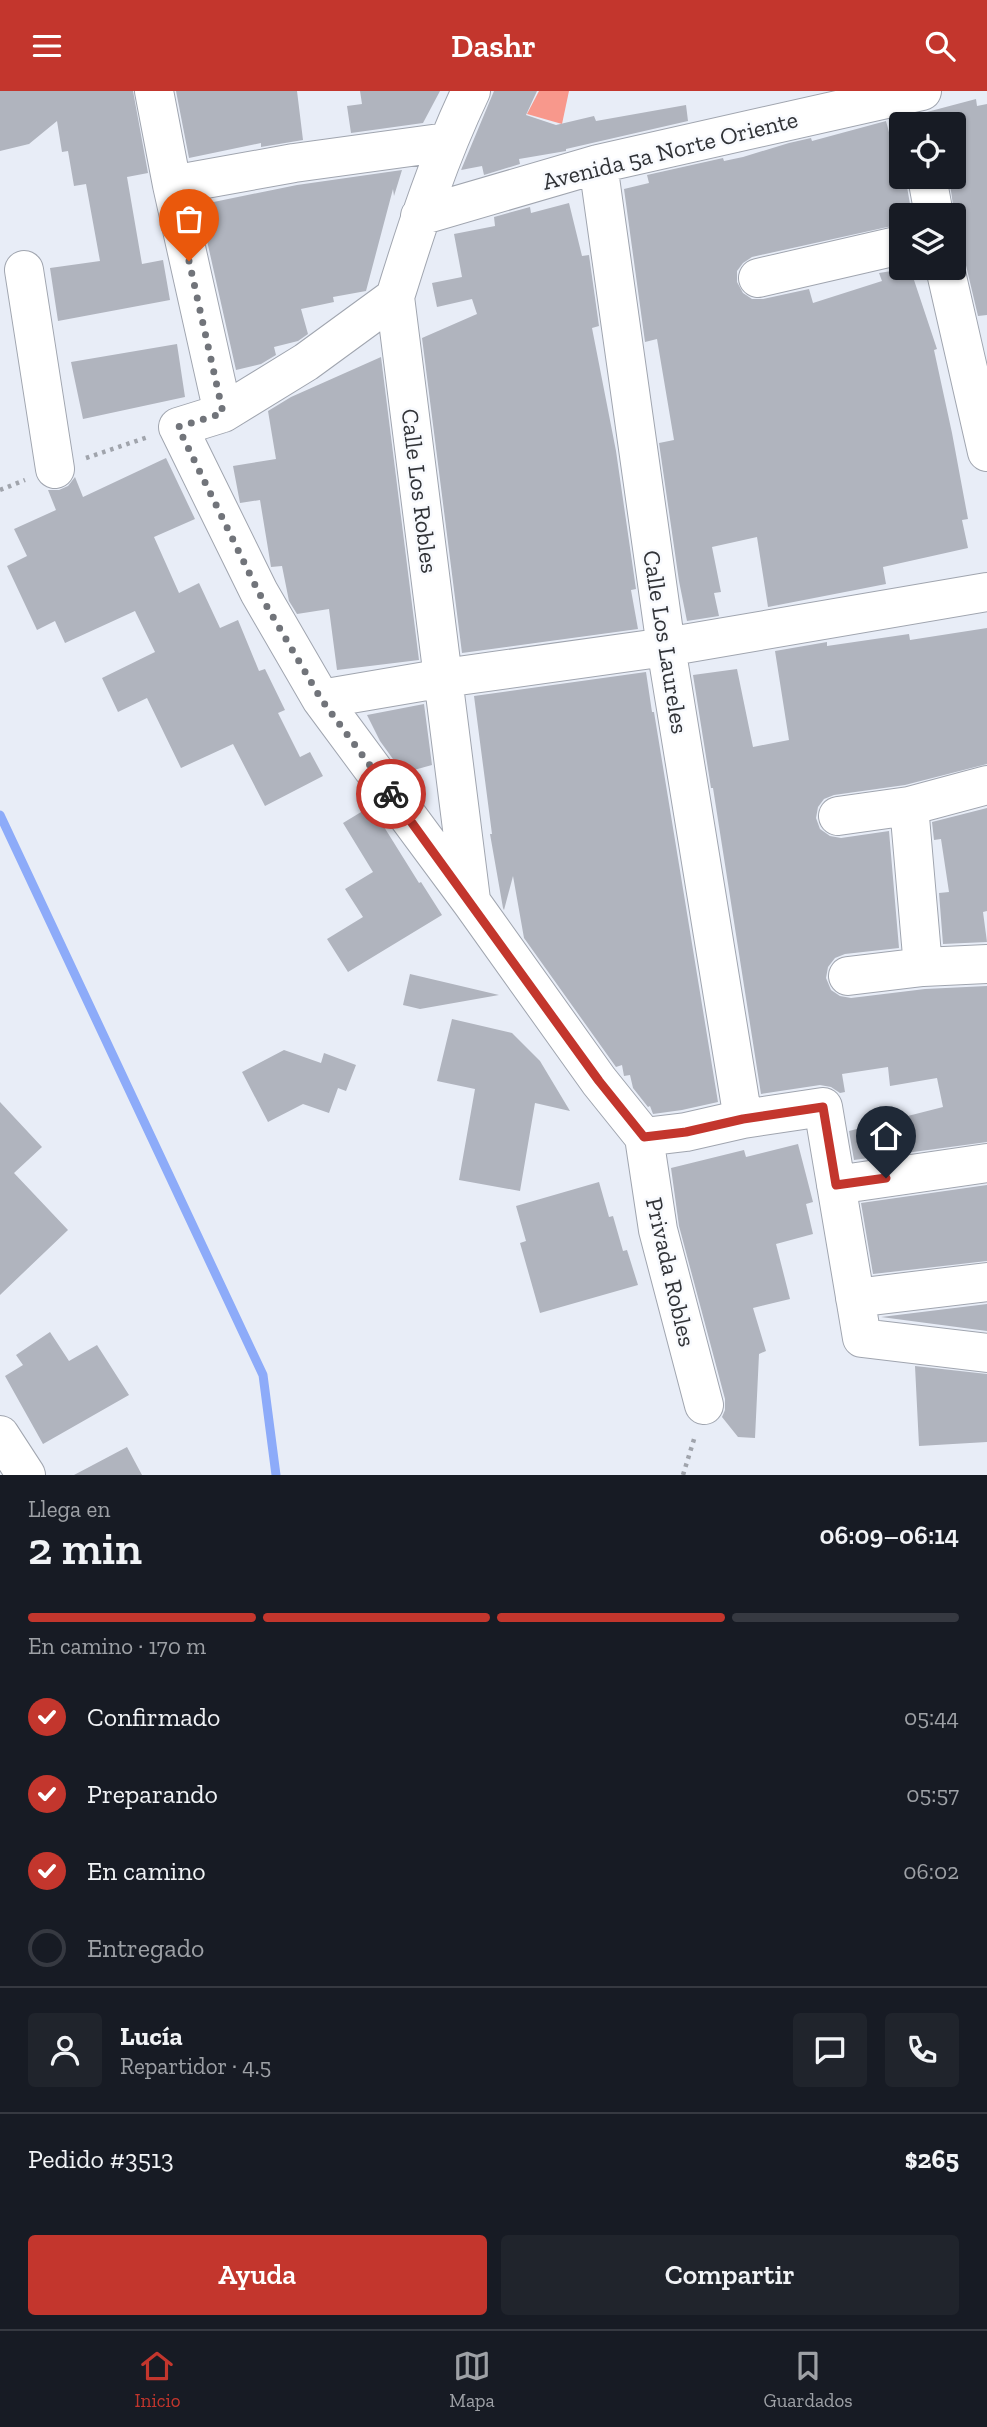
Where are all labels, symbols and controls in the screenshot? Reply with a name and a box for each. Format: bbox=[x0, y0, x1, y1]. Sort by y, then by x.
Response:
icon: menu bbox=[28, 27, 66, 65]
text: Dashr bbox=[451, 27, 536, 65]
icon: search bbox=[921, 27, 959, 65]
street label: Avenida 5a Norte Oriente bbox=[539, 104, 801, 196]
map controls bbox=[889, 112, 966, 280]
button: locate bbox=[889, 112, 966, 189]
pin bbox=[159, 189, 219, 261]
icon: bag bbox=[170, 200, 208, 238]
button: layers bbox=[889, 203, 966, 280]
street label: Calle Los Robles bbox=[396, 407, 444, 575]
street label: Calle Los Laureles bbox=[637, 548, 695, 736]
courier bbox=[356, 759, 426, 829]
icon: bike bbox=[372, 775, 410, 813]
pin bbox=[856, 1106, 916, 1178]
icon: home bbox=[867, 1117, 905, 1155]
street label: Privada Robles bbox=[640, 1195, 702, 1349]
text: Llega en bbox=[28, 1495, 110, 1523]
text: 06:09–06:14 bbox=[819, 1519, 959, 1551]
text: 2 min bbox=[28, 1521, 142, 1576]
text: En camino · 170 m bbox=[28, 1632, 206, 1660]
icon: check bbox=[28, 1698, 66, 1736]
text: Confirmado bbox=[87, 1701, 220, 1733]
text: 05:44 bbox=[904, 1703, 959, 1731]
icon: check bbox=[28, 1775, 66, 1813]
text: Preparando bbox=[87, 1778, 218, 1810]
text: 05:57 bbox=[906, 1780, 959, 1808]
icon: check bbox=[28, 1852, 66, 1890]
text: En camino bbox=[87, 1855, 206, 1887]
text: 06:02 bbox=[903, 1857, 959, 1885]
text: Entregado bbox=[87, 1932, 204, 1964]
button: person bbox=[28, 2013, 102, 2087]
button: chat bbox=[793, 2013, 867, 2087]
button: phone bbox=[885, 2013, 959, 2087]
text: Lucía bbox=[120, 2020, 183, 2052]
text: Repartidor · 4.5 bbox=[120, 2052, 271, 2080]
text: Pedido #3513 bbox=[28, 2143, 174, 2175]
text: $265 bbox=[905, 2143, 959, 2175]
button: Ayuda bbox=[28, 2235, 487, 2315]
button: Compartir bbox=[501, 2235, 959, 2315]
tab: Inicio bbox=[134, 2347, 181, 2412]
tab: Mapa bbox=[449, 2347, 495, 2412]
tab: Guardados bbox=[764, 2347, 853, 2412]

